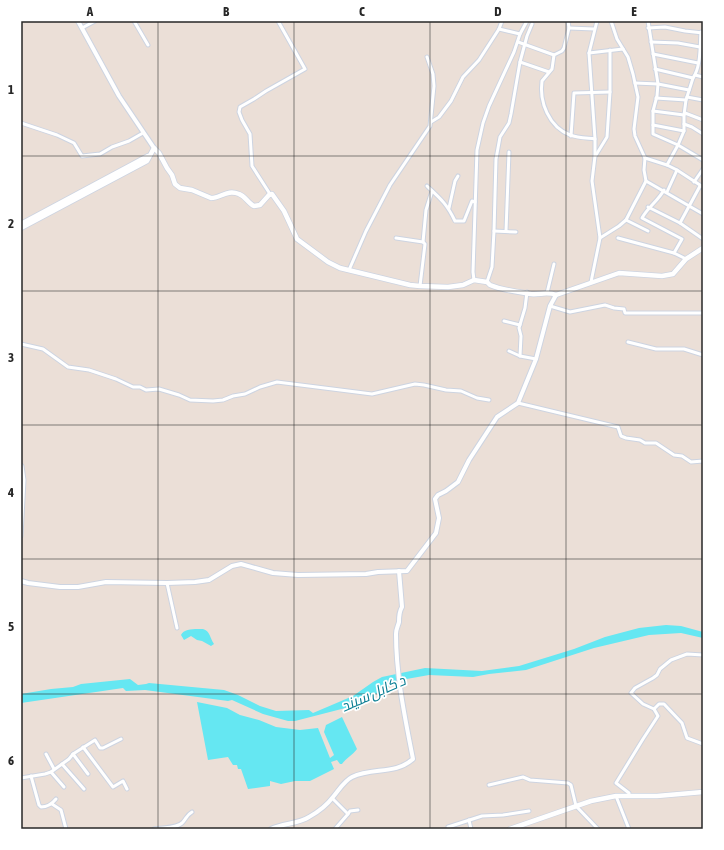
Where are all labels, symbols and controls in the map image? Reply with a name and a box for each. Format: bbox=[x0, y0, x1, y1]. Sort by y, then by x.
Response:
text: A bbox=[86, 4, 94, 19]
text: B bbox=[223, 4, 230, 19]
text: C bbox=[359, 4, 365, 19]
text: D bbox=[494, 4, 502, 19]
text: E bbox=[631, 4, 637, 19]
text: 1 bbox=[8, 82, 14, 97]
text: 2 bbox=[8, 216, 14, 231]
text: 3 bbox=[8, 350, 14, 365]
text: 4 bbox=[7, 485, 14, 500]
text: 5 bbox=[8, 619, 14, 634]
water label: د کابل سيند bbox=[338, 671, 409, 716]
text: 6 bbox=[8, 753, 14, 768]

